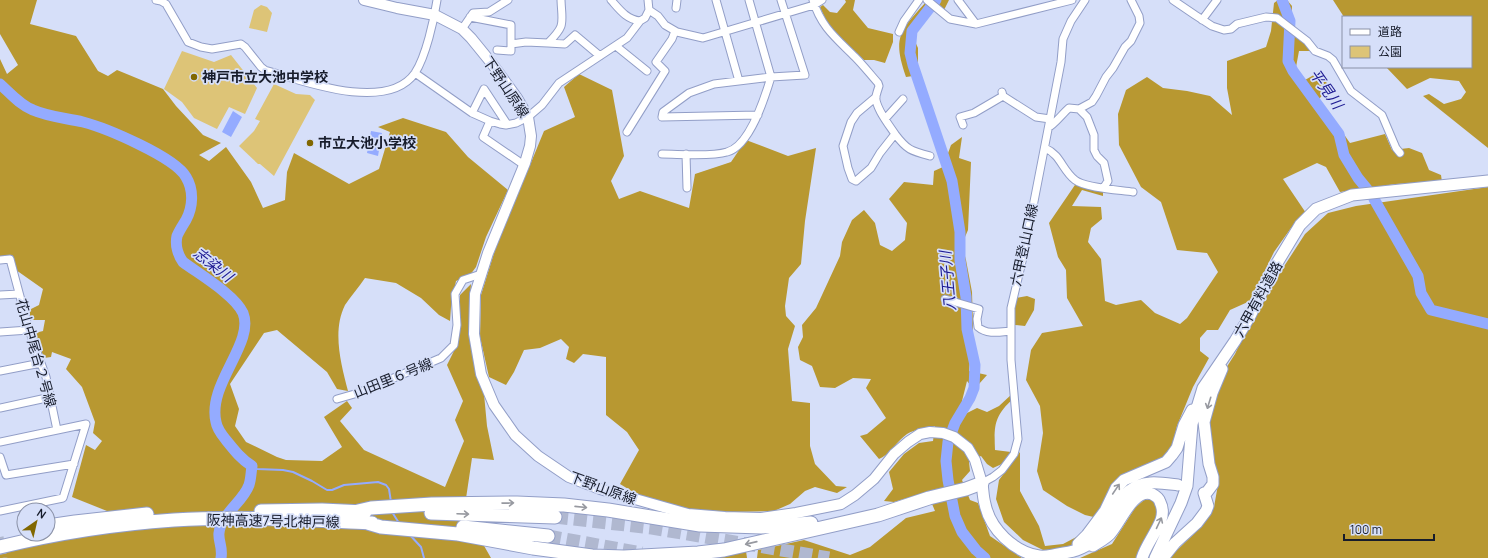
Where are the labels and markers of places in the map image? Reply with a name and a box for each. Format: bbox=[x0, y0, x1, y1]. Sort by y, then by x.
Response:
place label: 神戸市立大池中学校 bbox=[202, 67, 328, 86]
marker: 神戸市立大池中学校 bbox=[189, 72, 199, 82]
place label: 市立大池小学校 bbox=[318, 133, 416, 152]
marker: 市立大池小学校 bbox=[305, 138, 315, 148]

